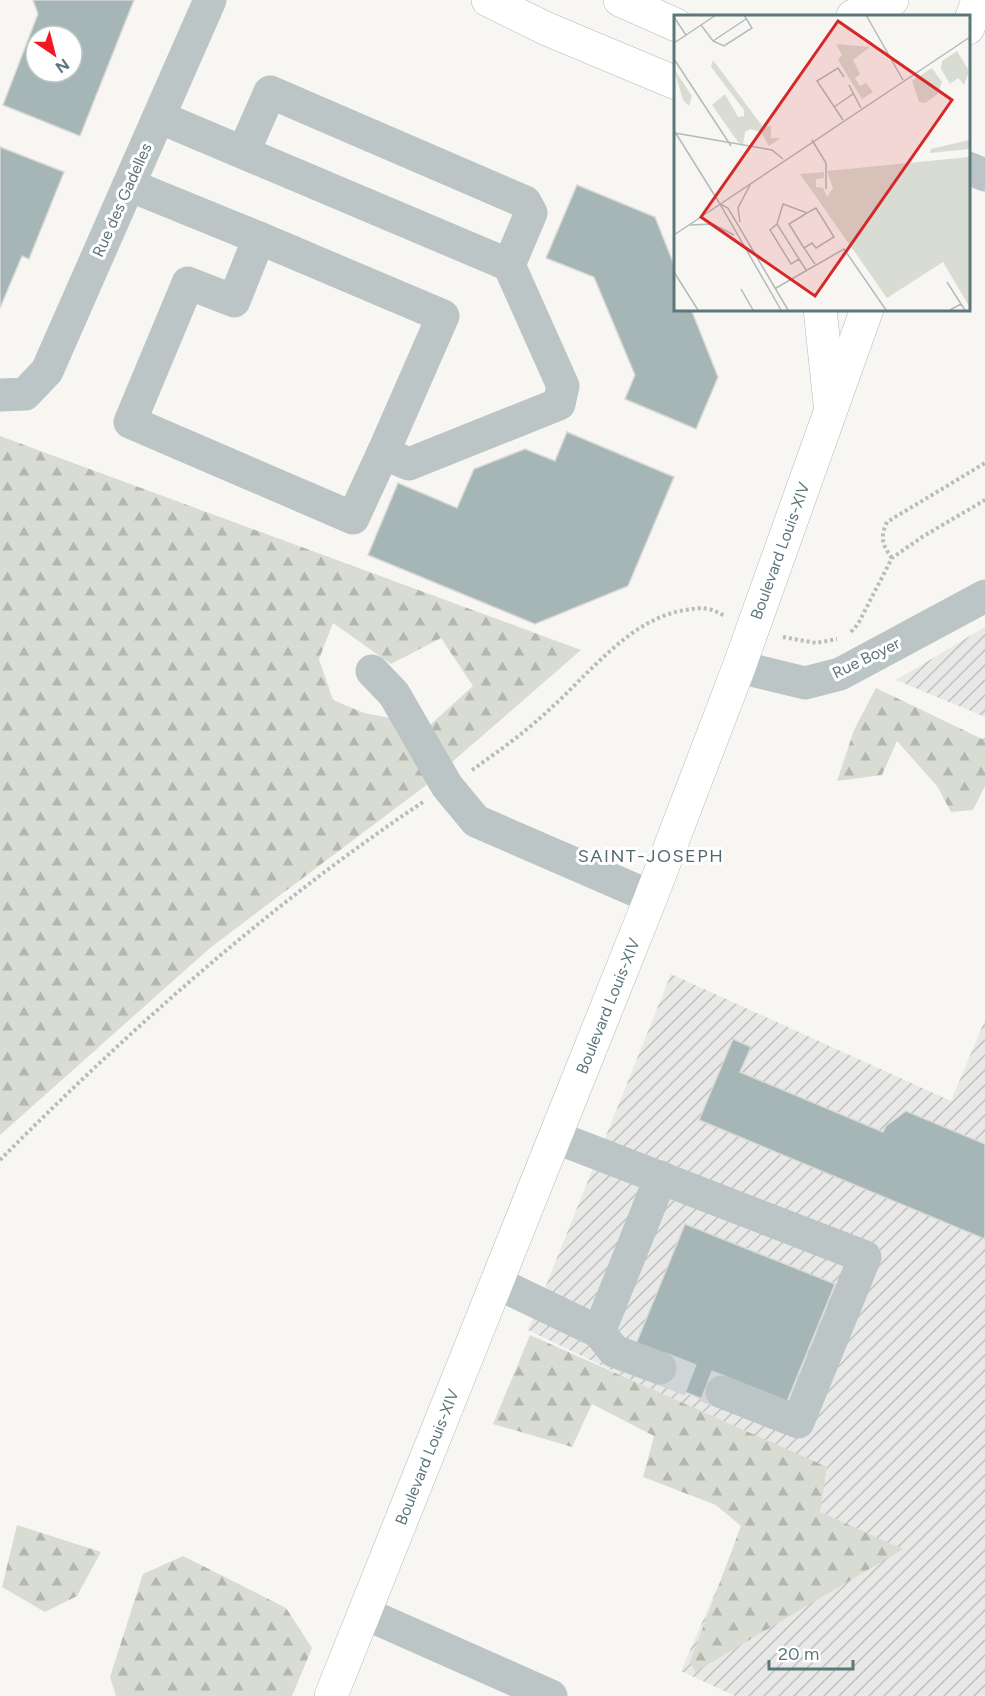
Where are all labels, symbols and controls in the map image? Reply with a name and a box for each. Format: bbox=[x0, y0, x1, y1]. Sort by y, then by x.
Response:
inset map bbox=[674, 15, 970, 310]
north arrow bbox=[24, 24, 84, 84]
text: N bbox=[52, 55, 73, 77]
street label: Rue des Gadelles bbox=[88, 140, 156, 260]
street label: Boulevard Louis-XIV bbox=[746, 480, 814, 622]
street label: Rue Boyer bbox=[829, 633, 903, 683]
district label: SAINT-JOSEPH bbox=[578, 845, 724, 867]
street label: Boulevard Louis-XIV bbox=[572, 935, 644, 1077]
street label: Boulevard Louis-XIV bbox=[391, 1386, 463, 1528]
scale bar bbox=[769, 1633, 853, 1671]
text: 20 m bbox=[778, 1643, 819, 1665]

